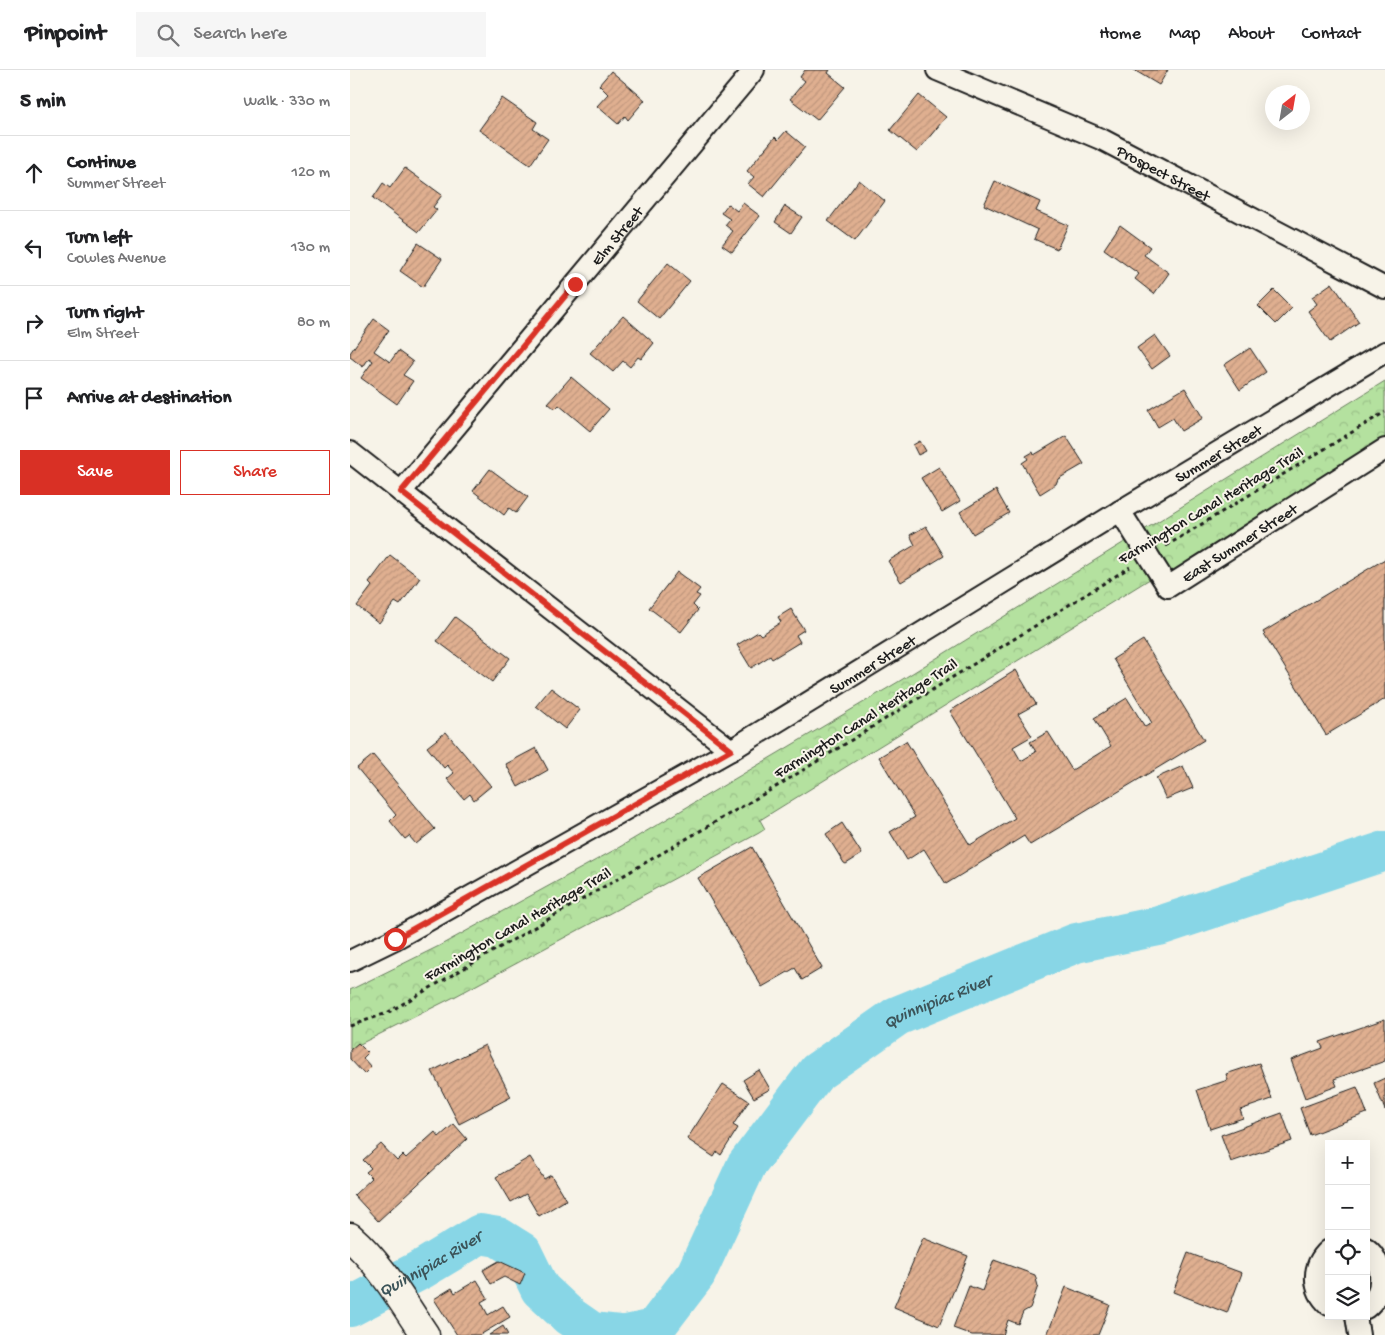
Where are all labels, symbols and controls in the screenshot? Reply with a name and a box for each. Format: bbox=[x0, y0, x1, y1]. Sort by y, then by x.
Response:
search box bbox=[136, 12, 486, 57]
text: Pinpoint bbox=[25, 20, 106, 49]
icon: search bbox=[154, 21, 182, 49]
text: Search here bbox=[194, 23, 287, 46]
text: Home bbox=[1099, 24, 1141, 45]
text: Map bbox=[1169, 24, 1200, 45]
text: About bbox=[1228, 24, 1274, 45]
text: Contact bbox=[1302, 24, 1360, 45]
north arrow bbox=[1265, 85, 1310, 130]
text: 5 min bbox=[20, 90, 65, 115]
text: Walk · 330 m bbox=[243, 93, 330, 112]
street label: Prospect Street bbox=[1111, 142, 1214, 208]
text: Continue bbox=[67, 152, 136, 175]
icon: ahead bbox=[20, 159, 48, 187]
text: 120 m bbox=[291, 164, 330, 183]
text: Summer Street bbox=[67, 175, 165, 194]
street label: Elm Street bbox=[588, 203, 650, 271]
text: Turn left bbox=[67, 227, 131, 250]
icon: left bbox=[20, 234, 48, 262]
text: 130 m bbox=[291, 239, 330, 258]
text: Cowles Avenue bbox=[67, 250, 166, 269]
route end bbox=[564, 273, 587, 296]
text: Turn right bbox=[67, 302, 143, 325]
icon: right bbox=[20, 309, 48, 337]
text: 80 m bbox=[297, 314, 330, 333]
text: Elm Street bbox=[67, 325, 138, 344]
icon: arrive bbox=[20, 384, 48, 412]
text: Arrive at destination bbox=[67, 387, 231, 410]
street label: Summer Street bbox=[1172, 421, 1268, 489]
street label: Farmington Canal Heritage Trail bbox=[1115, 444, 1308, 570]
button: Save bbox=[20, 450, 170, 495]
button: Share bbox=[180, 450, 330, 495]
street label: East Summer Street bbox=[1180, 500, 1303, 589]
street label: Summer Street bbox=[827, 632, 922, 700]
street label: Farmington Canal Heritage Trail bbox=[771, 656, 962, 785]
street label: Farmington Canal Heritage Trail bbox=[421, 865, 616, 988]
route start bbox=[384, 928, 407, 951]
water label: Quinnipiac River bbox=[880, 969, 998, 1035]
map controls bbox=[1325, 1140, 1370, 1320]
button: + bbox=[1325, 1140, 1370, 1185]
button: − bbox=[1325, 1185, 1370, 1230]
water label: Quinnipiac River bbox=[376, 1225, 490, 1303]
button: locate bbox=[1325, 1230, 1370, 1275]
button: layers bbox=[1325, 1275, 1370, 1320]

